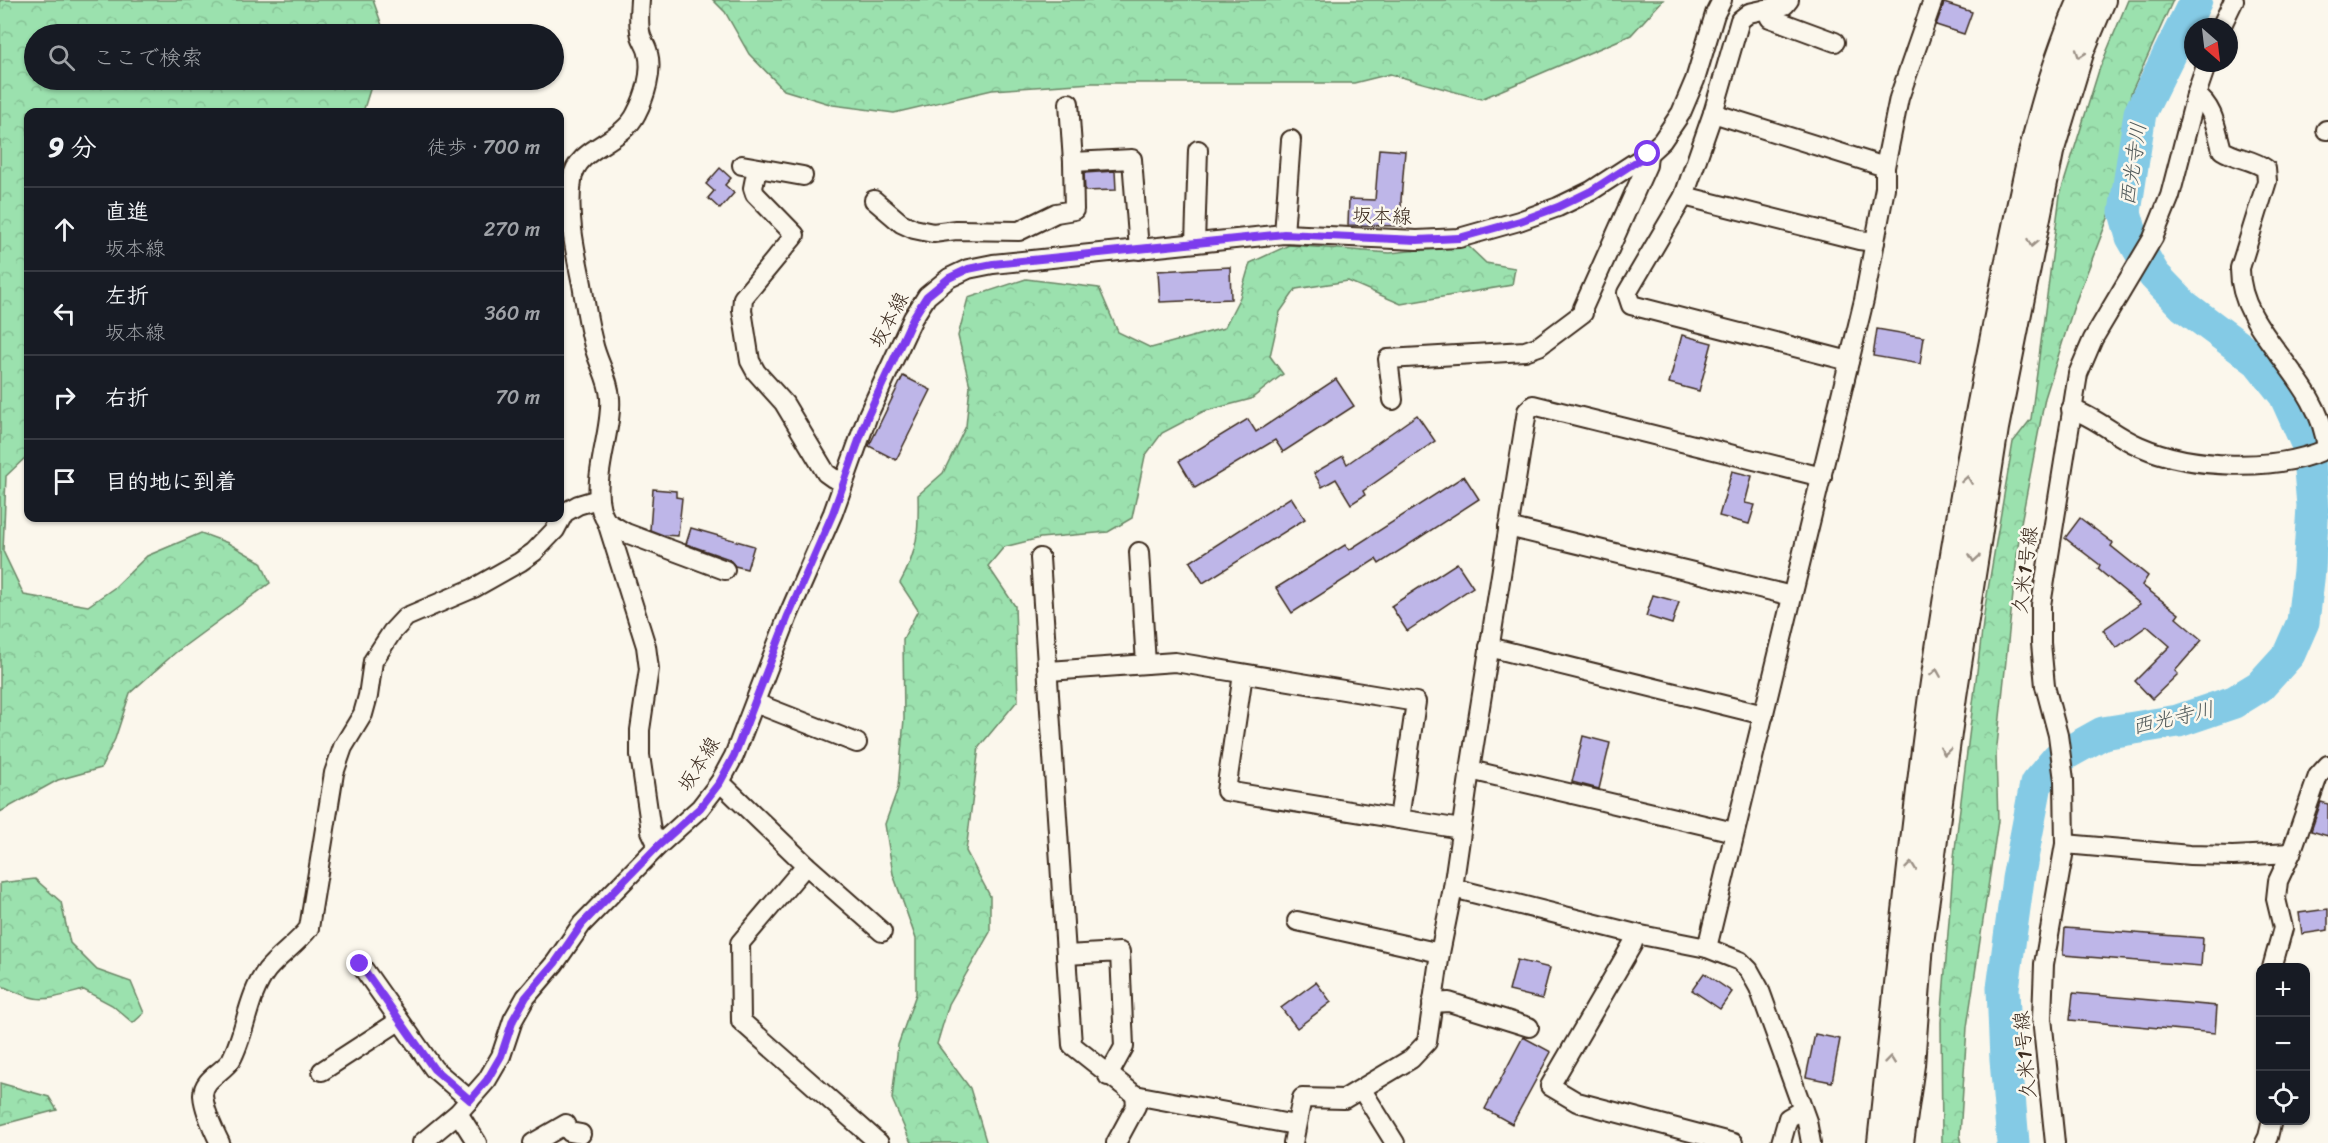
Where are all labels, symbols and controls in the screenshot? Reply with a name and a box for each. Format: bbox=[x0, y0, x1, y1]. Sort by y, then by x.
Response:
north arrow bbox=[2184, 18, 2238, 72]
search box bbox=[24, 24, 564, 90]
text: ここで検索 bbox=[93, 38, 203, 77]
icon: search bbox=[45, 41, 78, 74]
one-way arrow bbox=[2074, 48, 2087, 59]
water label: 西光寺川 bbox=[2108, 120, 2158, 208]
text: 9 分 bbox=[48, 124, 97, 170]
text: 徒歩 · 700 m bbox=[427, 130, 540, 165]
route start bbox=[1634, 140, 1660, 166]
text: 直進 bbox=[105, 192, 149, 231]
street label: 坂本線 bbox=[1351, 197, 1413, 235]
text: 270 m bbox=[484, 212, 540, 247]
icon: ahead bbox=[48, 213, 81, 246]
text: 坂本線 bbox=[105, 231, 165, 266]
one-way arrow bbox=[2026, 237, 2039, 247]
text: 左折 bbox=[105, 276, 149, 315]
street label: 坂本線 bbox=[859, 285, 919, 355]
text: 360 m bbox=[484, 296, 540, 331]
icon: left bbox=[48, 297, 81, 330]
text: 坂本線 bbox=[105, 315, 165, 350]
text: 右折 bbox=[105, 378, 149, 417]
text: 70 m bbox=[495, 380, 540, 415]
icon: right bbox=[48, 381, 81, 414]
text: 目的地に到着 bbox=[105, 462, 237, 501]
icon: arrive bbox=[48, 465, 81, 498]
one-way arrow bbox=[1961, 476, 1973, 485]
street label: 久米1号線 bbox=[2002, 524, 2048, 616]
one-way arrow bbox=[1969, 554, 1981, 563]
one-way arrow bbox=[1929, 668, 1942, 678]
water label: 西光寺川 bbox=[2128, 690, 2218, 746]
street label: 坂本線 bbox=[668, 729, 730, 799]
one-way arrow bbox=[1940, 747, 1952, 756]
one-way arrow bbox=[1905, 862, 1917, 871]
route end bbox=[346, 950, 372, 976]
map controls bbox=[2256, 963, 2310, 1125]
button: + bbox=[2256, 963, 2310, 1017]
street label: 久米1号線 bbox=[2004, 1009, 2046, 1101]
button: − bbox=[2256, 1017, 2310, 1071]
one-way arrow bbox=[1883, 1056, 1896, 1065]
button: locate bbox=[2256, 1071, 2310, 1125]

